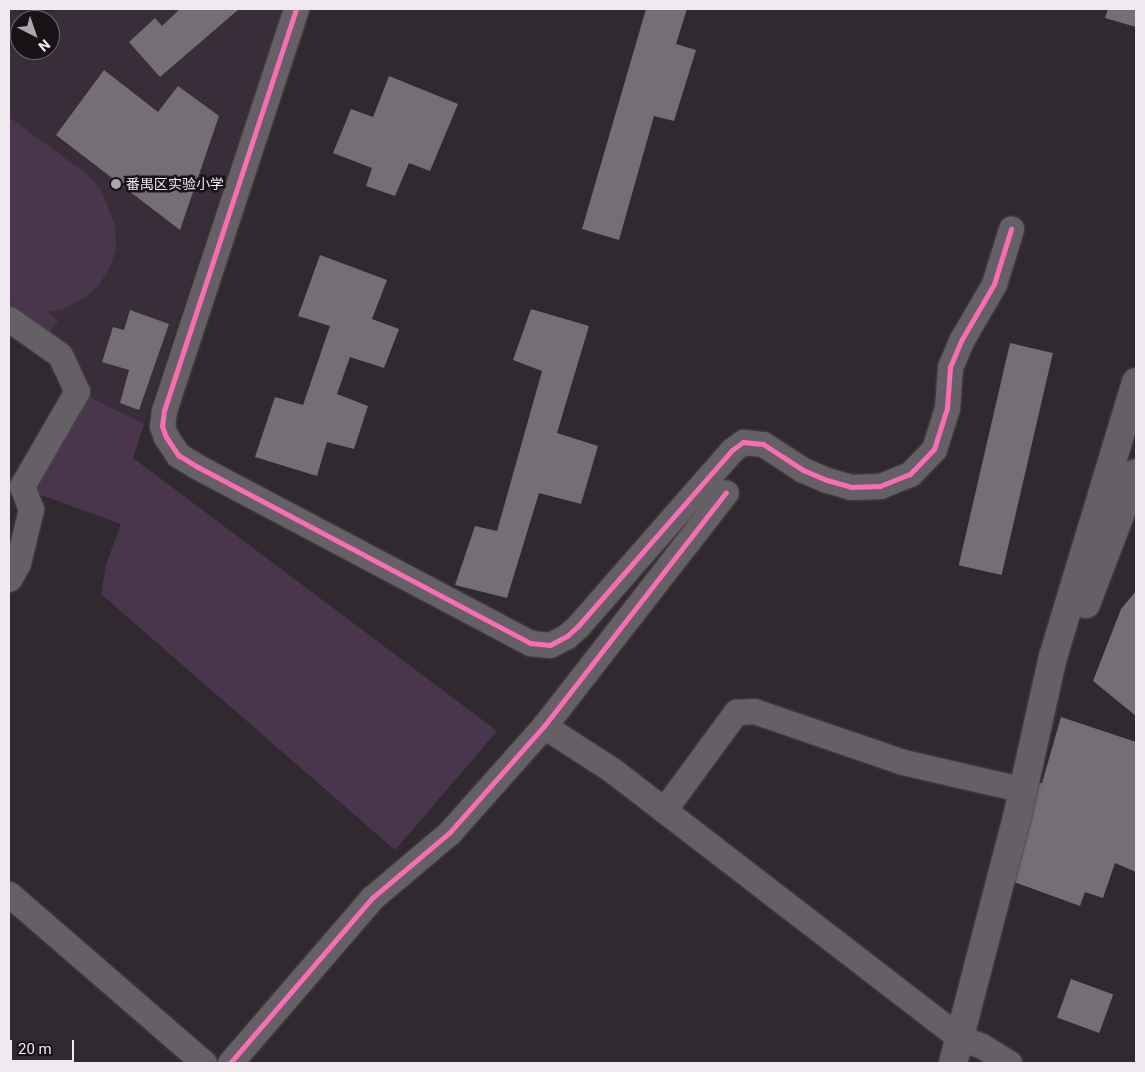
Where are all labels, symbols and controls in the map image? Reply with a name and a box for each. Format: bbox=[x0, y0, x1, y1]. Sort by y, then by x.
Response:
north arrow bbox=[10, 10, 60, 60]
text: N bbox=[35, 36, 53, 55]
place label: 番禺区实验小学 bbox=[126, 176, 224, 192]
marker: 番禺区实验小学 bbox=[110, 178, 122, 190]
scale bar bbox=[12, 1030, 76, 1062]
text: 20 m bbox=[18, 1040, 52, 1058]

